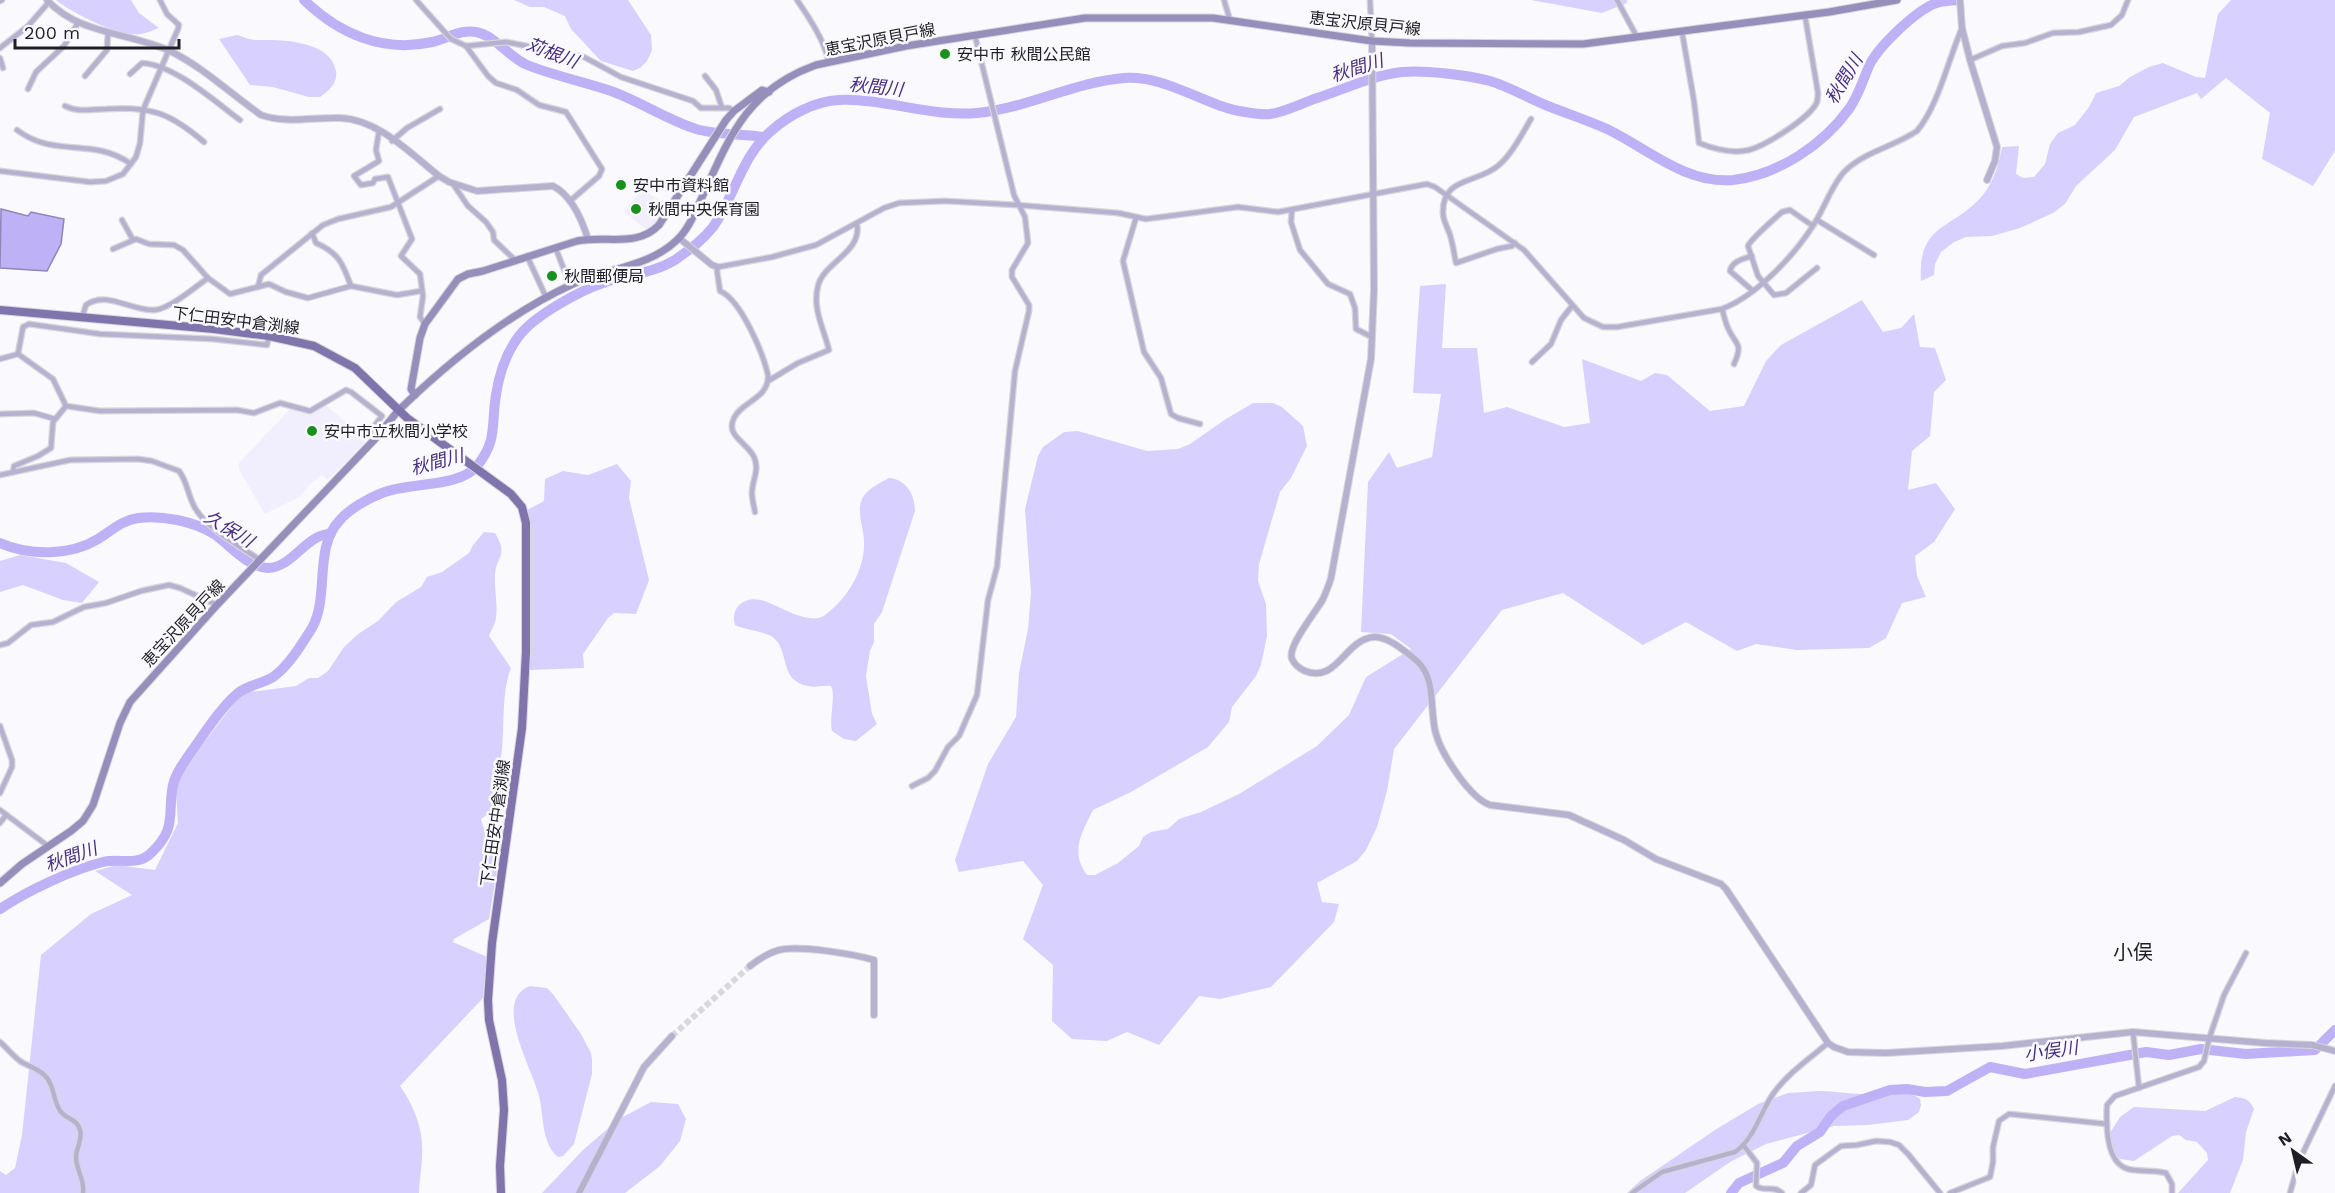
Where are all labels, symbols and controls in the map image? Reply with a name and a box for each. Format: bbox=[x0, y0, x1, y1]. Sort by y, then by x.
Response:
street label: 恵宝沢原貝戸線 bbox=[1308, 8, 1422, 39]
scale bar bbox=[15, 12, 178, 50]
street label: 恵宝沢原貝戸線 bbox=[823, 19, 937, 60]
text: 200 m bbox=[24, 22, 80, 43]
water label: 苅根川 bbox=[523, 33, 583, 73]
place label: 安中市 秋間公民館 bbox=[957, 45, 1090, 64]
marker: 安中市 秋間公民館 bbox=[938, 47, 952, 61]
water label: 秋間川 bbox=[1821, 48, 1868, 107]
water label: 秋間川 bbox=[1328, 49, 1388, 85]
water label: 秋間川 bbox=[848, 73, 906, 100]
place label: 安中市資料館 bbox=[633, 176, 729, 195]
marker: 安中市資料館 bbox=[614, 178, 628, 192]
place label: 秋間中央保育園 bbox=[648, 200, 760, 219]
marker: 秋間中央保育園 bbox=[629, 202, 643, 216]
place label: 秋間郵便局 bbox=[564, 267, 644, 286]
marker: 秋間郵便局 bbox=[545, 269, 559, 283]
street label: 下仁田安中倉渕線 bbox=[171, 303, 301, 338]
place label: 安中市立秋間小学校 bbox=[324, 422, 468, 441]
marker: 安中市立秋間小学校 bbox=[305, 424, 319, 438]
water label: 秋間川 bbox=[408, 444, 468, 479]
water label: 久保川 bbox=[201, 506, 260, 553]
street label: 恵宝沢原貝戸線 bbox=[138, 576, 229, 671]
street label: 下仁田安中倉渕線 bbox=[477, 758, 514, 888]
water label: 秋間川 bbox=[42, 837, 102, 876]
district label: 小俣 bbox=[2113, 940, 2153, 964]
water label: 小俣川 bbox=[2023, 1036, 2081, 1065]
north arrow bbox=[2263, 1121, 2323, 1181]
text: N bbox=[2275, 1128, 2295, 1150]

